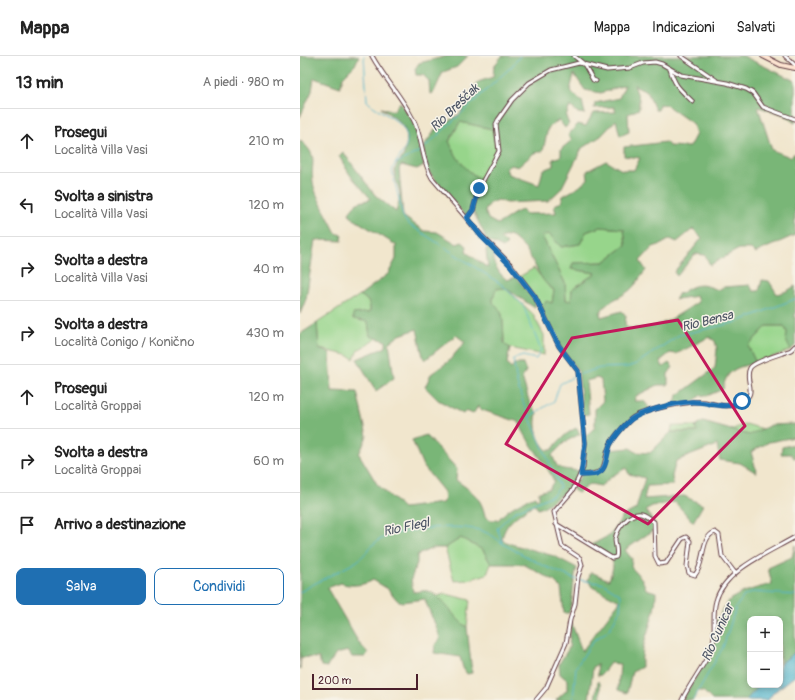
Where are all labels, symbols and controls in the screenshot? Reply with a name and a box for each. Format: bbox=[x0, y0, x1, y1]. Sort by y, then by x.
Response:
text: Mappa bbox=[20, 16, 69, 40]
text: Mappa bbox=[594, 19, 630, 36]
text: Indicazioni bbox=[652, 19, 714, 36]
text: Salvati bbox=[736, 19, 775, 36]
text: 13 min bbox=[16, 72, 63, 93]
text: A piedi · 980 m bbox=[203, 74, 284, 90]
water label: Rio Breščak bbox=[427, 79, 484, 135]
text: Prosegui bbox=[54, 123, 107, 142]
icon: ahead bbox=[16, 130, 38, 152]
text: 210 m bbox=[248, 133, 284, 149]
text: Località Villa Vasi bbox=[54, 142, 147, 158]
route end bbox=[470, 179, 488, 197]
text: Svolta a sinistra bbox=[54, 187, 153, 206]
icon: left bbox=[16, 194, 38, 216]
text: 120 m bbox=[248, 197, 284, 213]
text: Località Villa Vasi bbox=[54, 206, 147, 222]
text: Svolta a destra bbox=[54, 251, 148, 270]
icon: right bbox=[16, 258, 38, 280]
text: 40 m bbox=[253, 261, 284, 277]
text: Località Villa Vasi bbox=[54, 270, 147, 286]
water label: Rio Bensa bbox=[680, 307, 735, 335]
text: Svolta a destra bbox=[54, 315, 148, 334]
icon: right bbox=[16, 322, 38, 344]
text: 430 m bbox=[246, 325, 284, 341]
text: Località Conigo / Konično bbox=[54, 334, 194, 350]
text: Prosegui bbox=[54, 379, 107, 398]
icon: ahead bbox=[16, 386, 38, 408]
text: 120 m bbox=[248, 389, 284, 405]
route start bbox=[733, 392, 751, 410]
text: Località Groppai bbox=[54, 398, 141, 414]
text: Svolta a destra bbox=[54, 443, 148, 462]
icon: right bbox=[16, 450, 38, 472]
text: 60 m bbox=[253, 453, 284, 469]
text: Località Groppai bbox=[54, 462, 141, 478]
icon: arrive bbox=[16, 514, 38, 536]
water label: Rio Flegl bbox=[382, 514, 433, 540]
text: Arrivo a destinazione bbox=[54, 515, 186, 534]
button: Salva bbox=[16, 568, 146, 605]
button: Condividi bbox=[154, 568, 284, 605]
water label: Rio Cunicar bbox=[698, 599, 739, 664]
map controls bbox=[747, 616, 783, 688]
button: + bbox=[747, 616, 783, 652]
button: − bbox=[747, 652, 783, 688]
scale bar bbox=[312, 672, 418, 691]
text: 200 m bbox=[318, 674, 351, 687]

